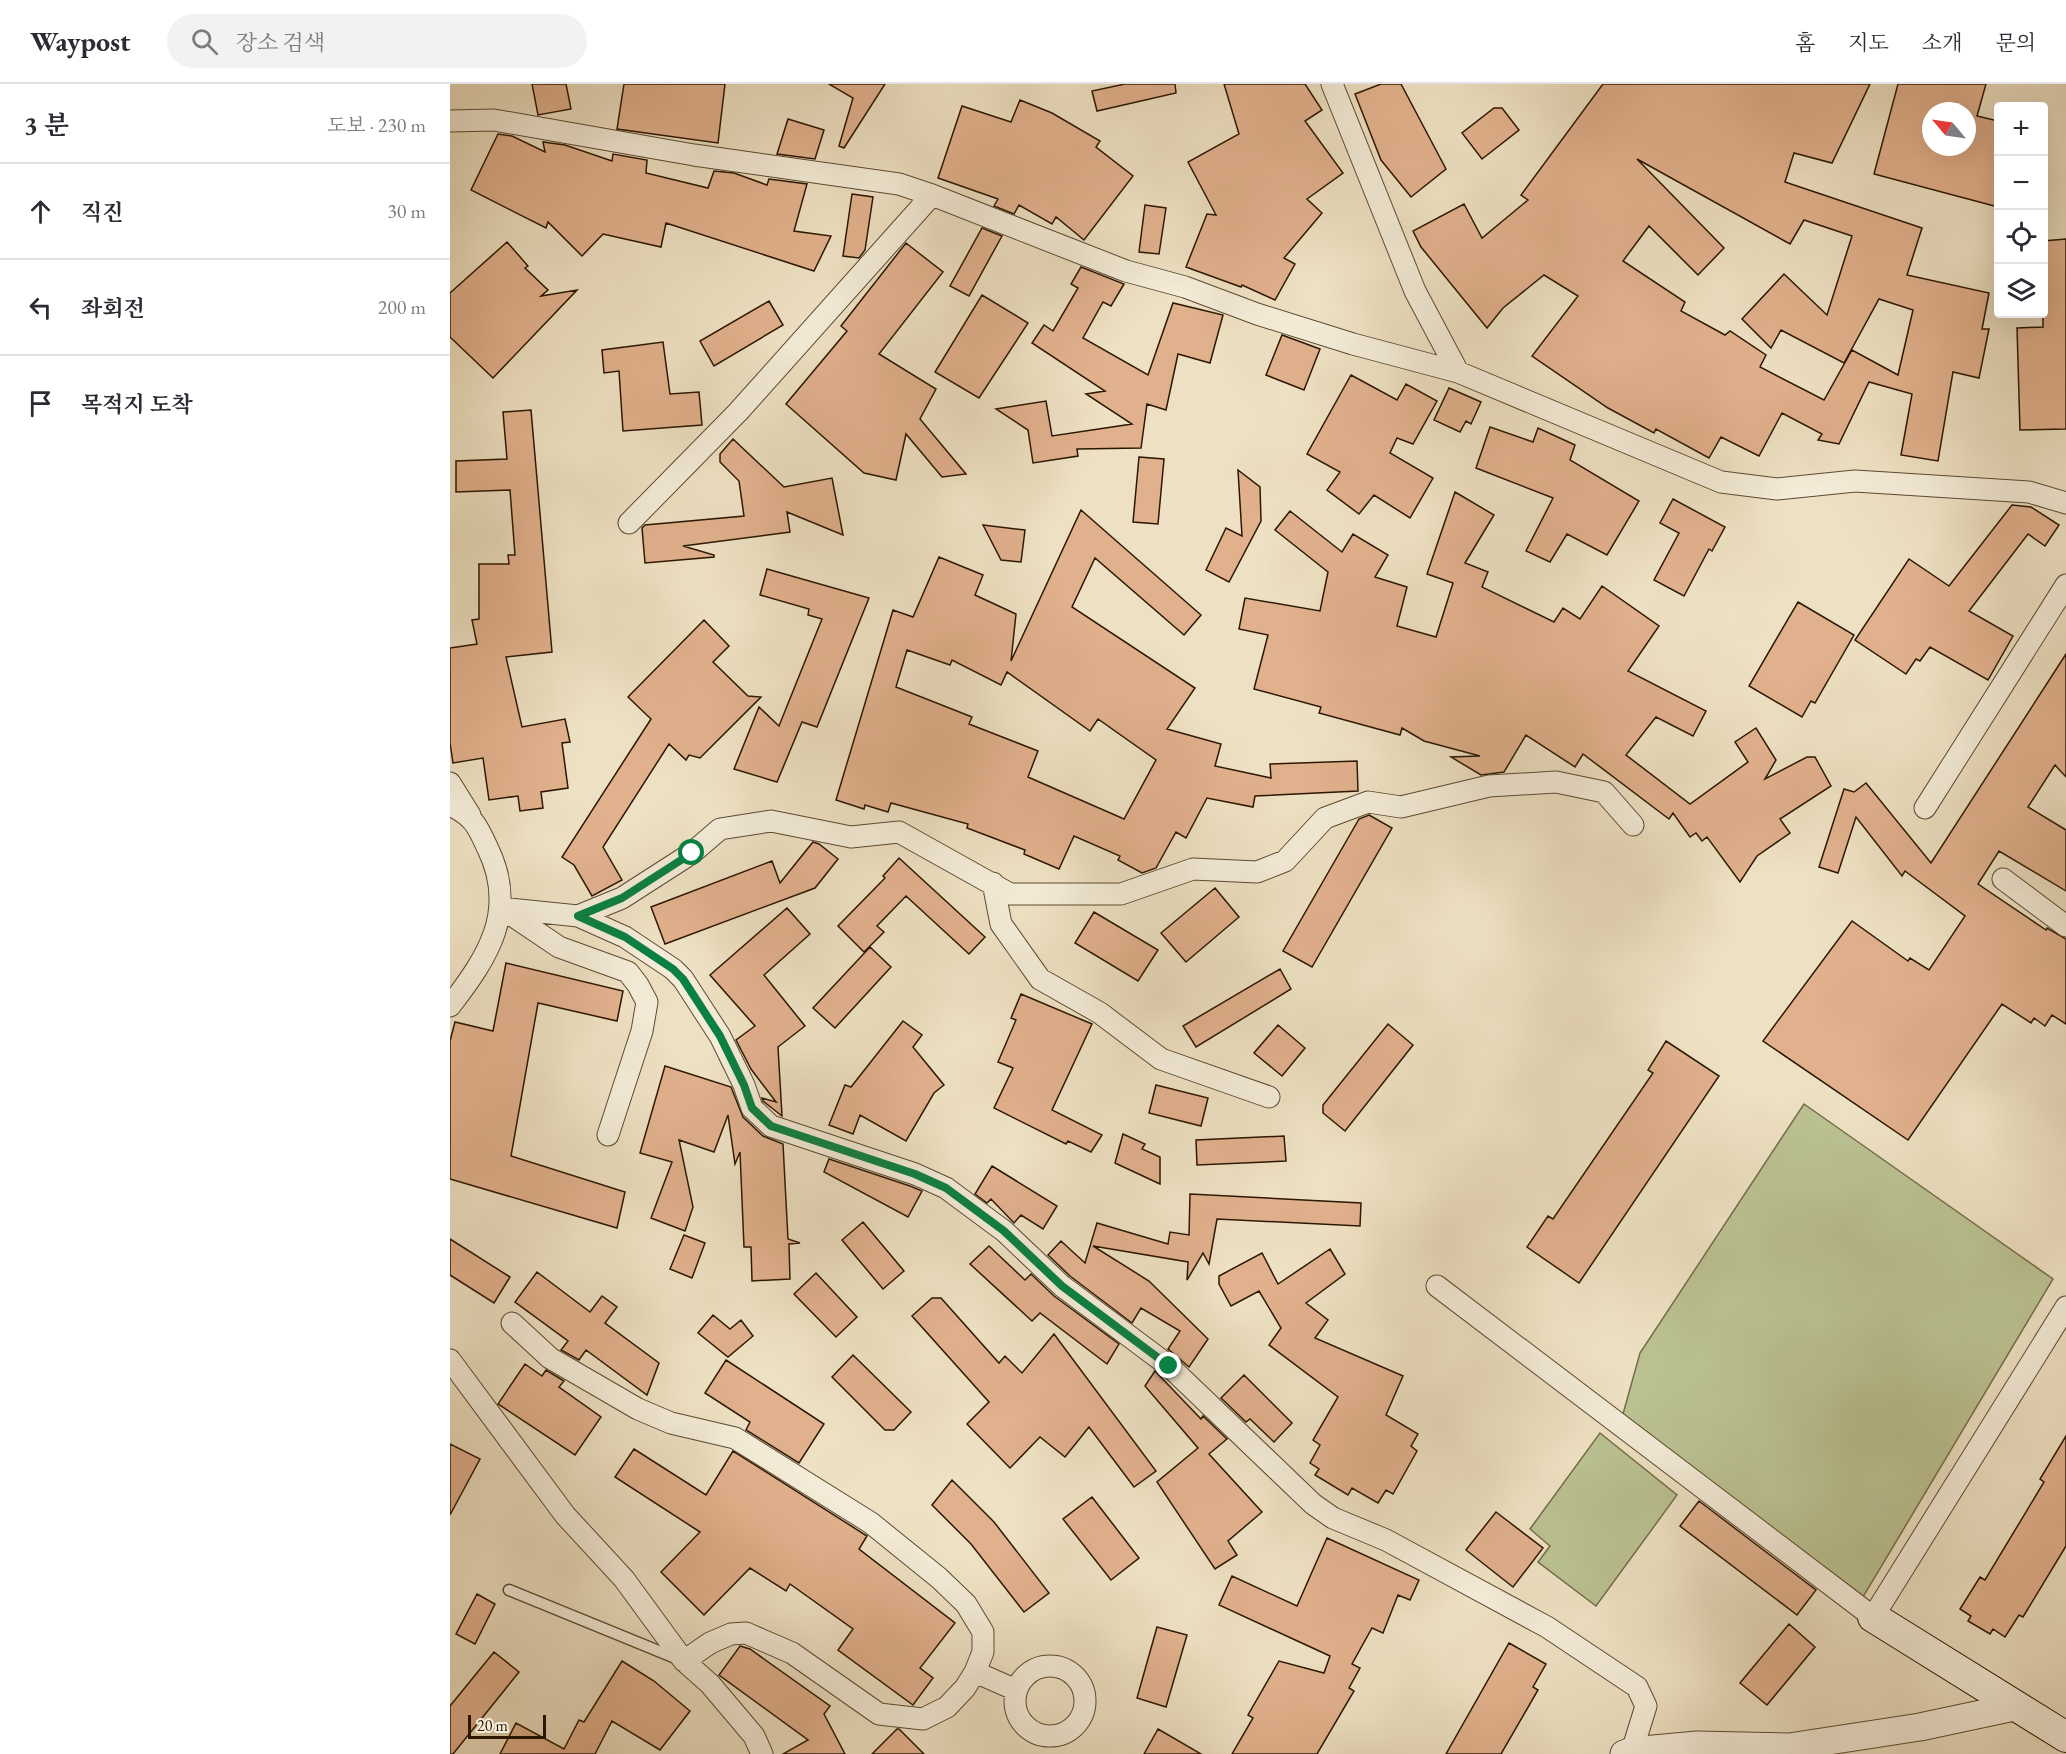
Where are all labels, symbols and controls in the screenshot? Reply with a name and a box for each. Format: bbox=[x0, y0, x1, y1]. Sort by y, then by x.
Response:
search box bbox=[167, 14, 587, 68]
text: Waypost bbox=[30, 23, 131, 59]
icon: search bbox=[188, 25, 221, 58]
text: 장소 검색 bbox=[236, 28, 325, 57]
text: 홈 bbox=[1795, 29, 1815, 56]
text: 지도 bbox=[1848, 29, 1889, 56]
text: 소개 bbox=[1922, 29, 1962, 56]
text: 문의 bbox=[1995, 29, 2036, 56]
north arrow bbox=[1922, 102, 1976, 156]
map controls bbox=[1994, 102, 2048, 318]
button: + bbox=[1994, 102, 2048, 156]
text: 3 분 bbox=[24, 108, 69, 142]
text: 도보 · 230 m bbox=[327, 112, 426, 138]
button: − bbox=[1994, 156, 2048, 210]
icon: ahead bbox=[24, 195, 57, 228]
text: 직진 bbox=[81, 198, 124, 227]
text: 30 m bbox=[387, 198, 426, 224]
button: locate bbox=[1994, 210, 2048, 264]
button: layers bbox=[1994, 264, 2048, 318]
icon: left bbox=[24, 291, 57, 324]
text: 좌회전 bbox=[81, 294, 145, 323]
text: 200 m bbox=[378, 294, 426, 320]
icon: arrive bbox=[24, 387, 57, 420]
text: 목적지 도착 bbox=[81, 390, 192, 419]
route start bbox=[678, 839, 704, 865]
route end bbox=[1155, 1352, 1181, 1378]
scale bar bbox=[468, 1712, 546, 1740]
text: 20 m bbox=[477, 1715, 508, 1736]

